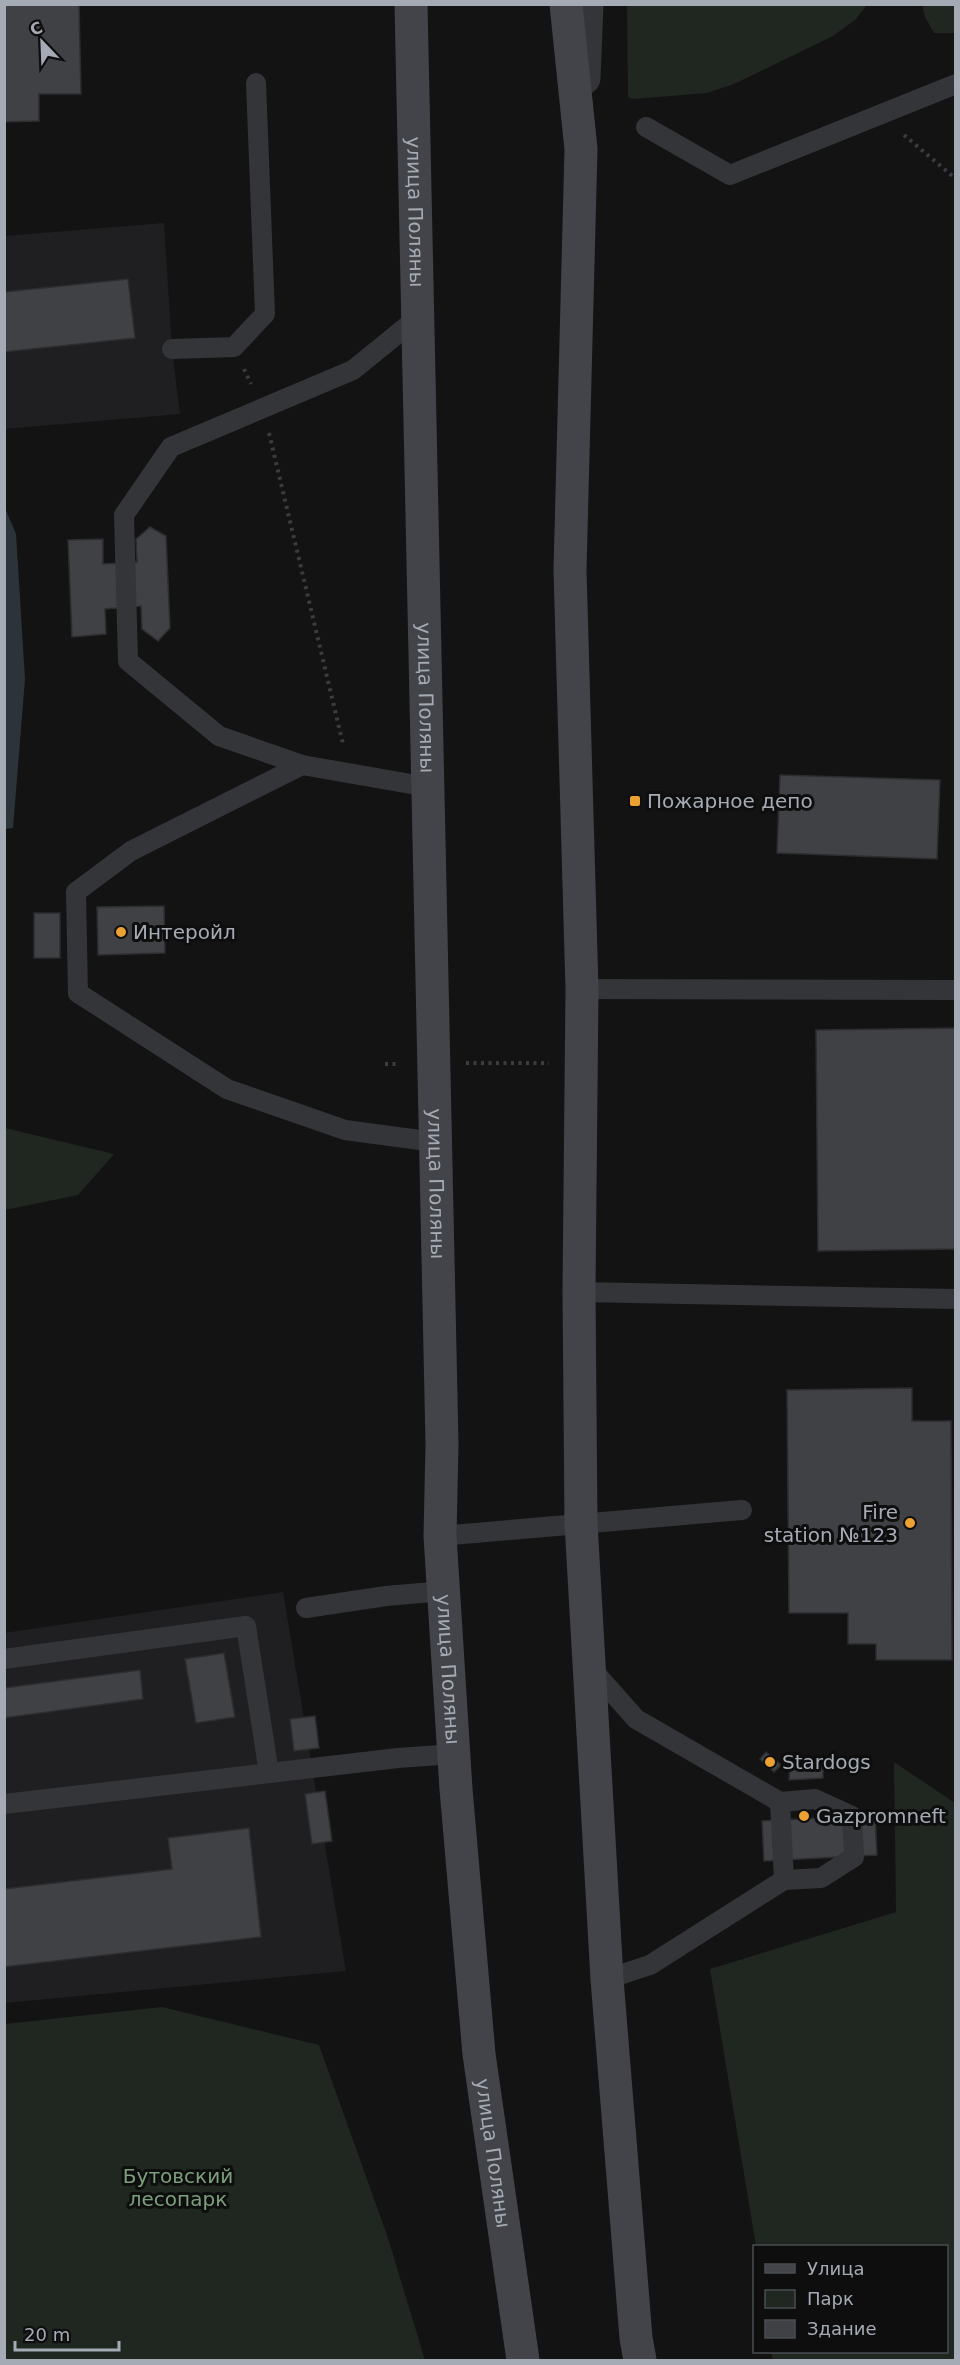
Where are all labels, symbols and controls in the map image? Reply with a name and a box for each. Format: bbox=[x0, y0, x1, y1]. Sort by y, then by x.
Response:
north arrow bbox=[12, 12, 72, 72]
text: С bbox=[27, 18, 45, 40]
street label: улица Поляны bbox=[402, 136, 429, 288]
street label: улица Поляны bbox=[412, 622, 440, 774]
place label: Пожарное депо bbox=[647, 789, 813, 813]
marker: Пожарное депо bbox=[628, 794, 642, 808]
place label: Интеройл bbox=[133, 920, 236, 944]
marker: Интеройл bbox=[114, 925, 128, 939]
street label: улица Поляны bbox=[423, 1108, 450, 1259]
place label: Fire station №123 bbox=[764, 1500, 898, 1547]
marker: Fire station №123 bbox=[903, 1516, 917, 1530]
street label: улица Поляны bbox=[432, 1593, 465, 1745]
place label: Stardogs bbox=[782, 1750, 871, 1774]
marker: Stardogs bbox=[763, 1755, 777, 1769]
place label: Gazpromneft bbox=[816, 1804, 946, 1828]
marker: Gazpromneft bbox=[797, 1809, 811, 1823]
street label: улица Поляны bbox=[471, 2077, 516, 2230]
park label: Бутовский лесопарк bbox=[123, 2164, 233, 2211]
legend bbox=[753, 2245, 948, 2353]
text: Улица bbox=[807, 2258, 864, 2279]
text: Парк bbox=[807, 2288, 854, 2309]
scale bar bbox=[15, 2314, 118, 2352]
text: Здание bbox=[807, 2318, 877, 2339]
text: 20 m bbox=[24, 2324, 70, 2345]

